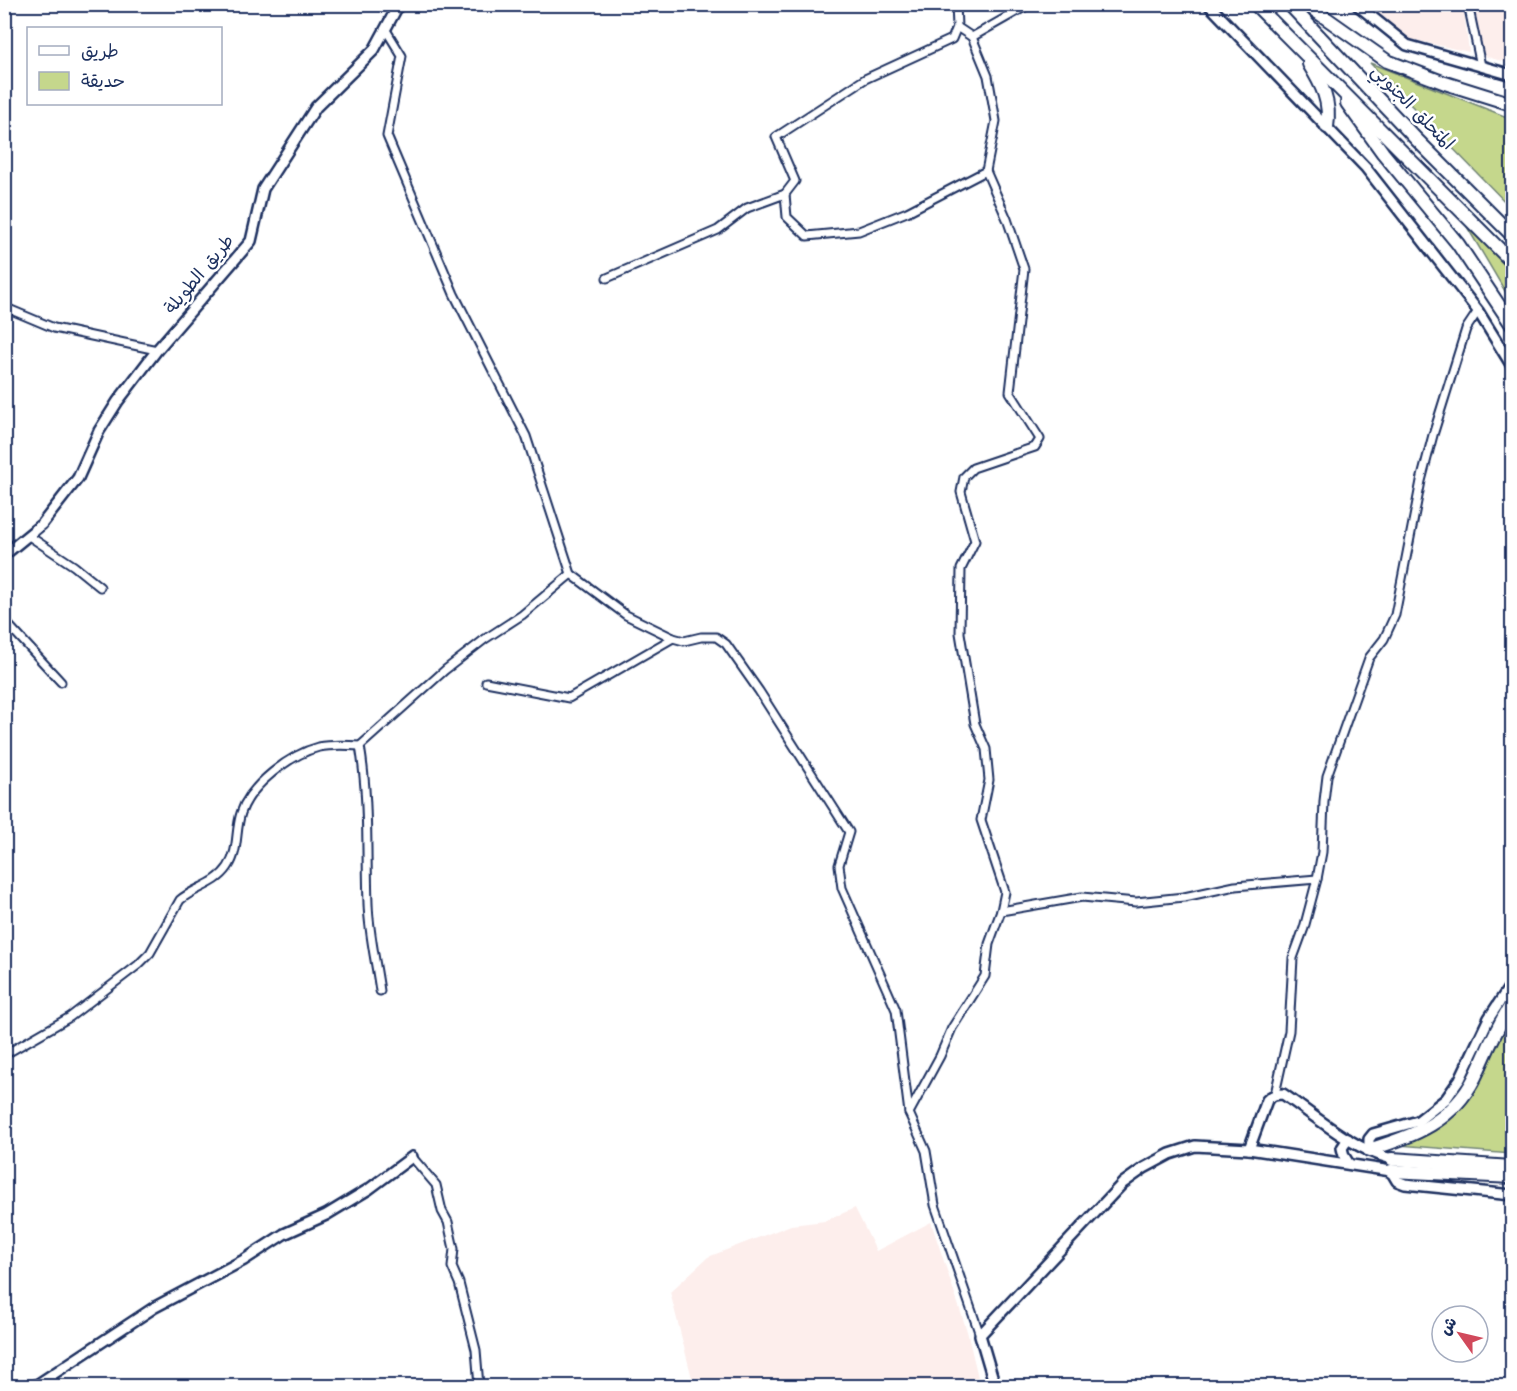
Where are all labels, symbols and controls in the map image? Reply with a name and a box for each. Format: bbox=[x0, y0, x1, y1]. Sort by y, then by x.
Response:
legend bbox=[27, 27, 222, 105]
text: طريق bbox=[81, 38, 119, 67]
street label: المتحلق الجنوبي bbox=[1363, 58, 1461, 158]
text: حديقة bbox=[81, 68, 125, 97]
street label: طريق الطويلة bbox=[158, 229, 242, 321]
north arrow bbox=[1430, 1304, 1490, 1364]
text: ش bbox=[1434, 1312, 1464, 1341]

